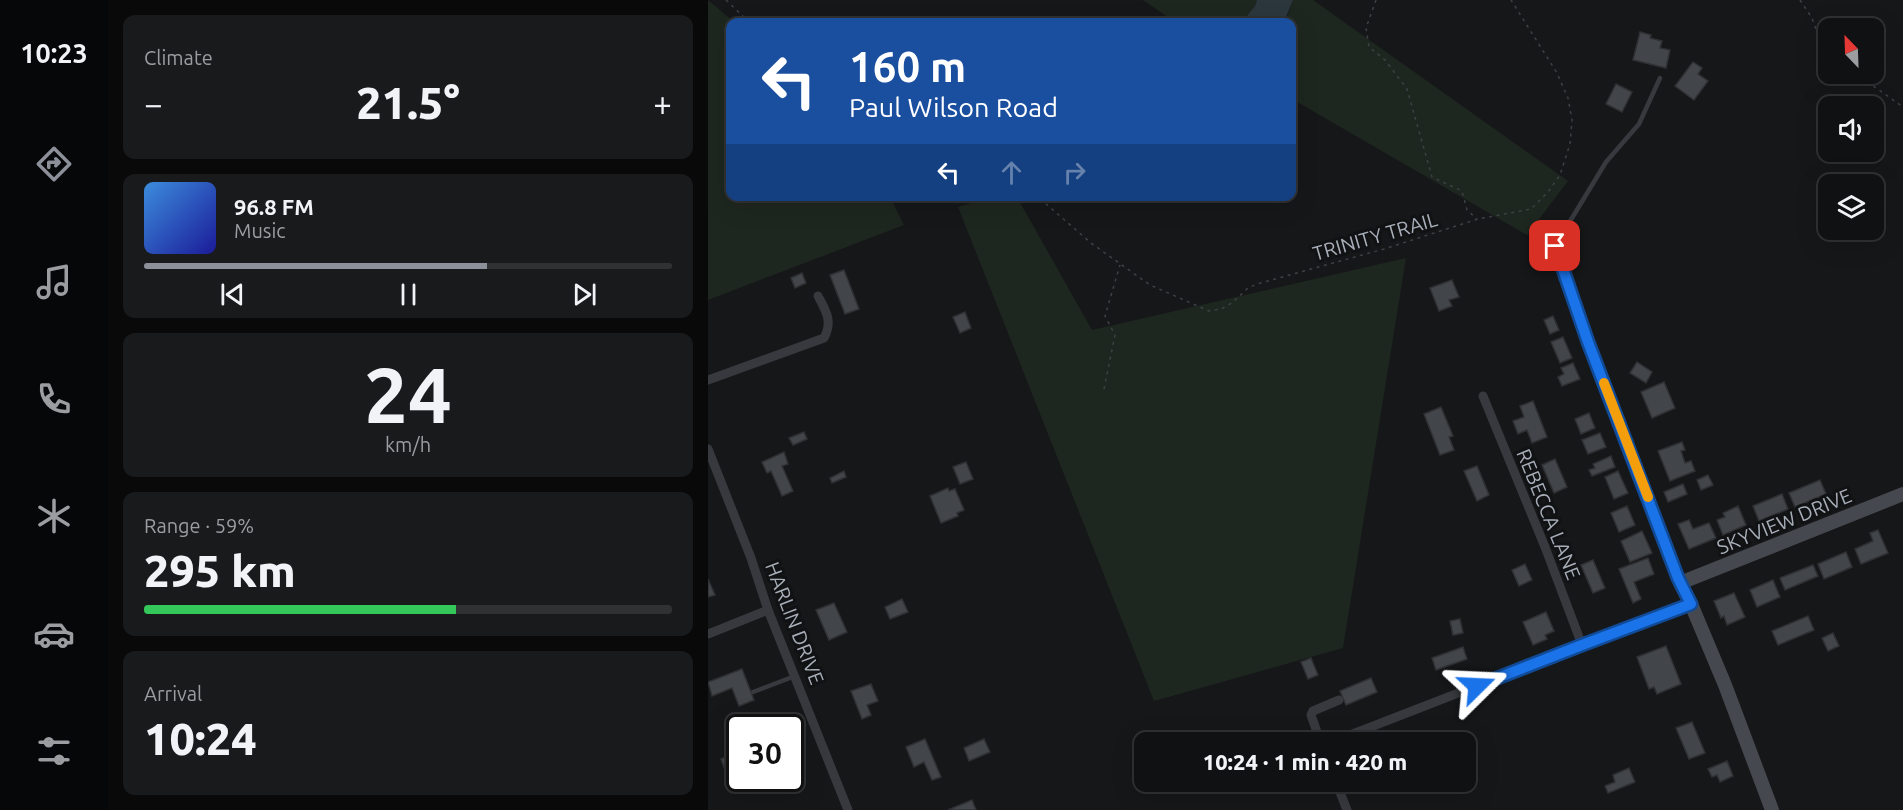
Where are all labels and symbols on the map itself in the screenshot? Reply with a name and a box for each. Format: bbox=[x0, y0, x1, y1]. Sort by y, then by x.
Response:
north arrow bbox=[1818, 18, 1884, 84]
street label: TRINITY TRAIL bbox=[1310, 207, 1440, 265]
pin bbox=[1529, 220, 1580, 271]
street label: REBECCA LANE bbox=[1512, 445, 1586, 583]
street label: SKYVIEW DRIVE bbox=[1713, 484, 1855, 558]
street label: HARLIN DRIVE bbox=[761, 559, 829, 687]
position arrow bbox=[1445, 654, 1509, 718]
speed limit sign: 30 bbox=[726, 714, 804, 792]

